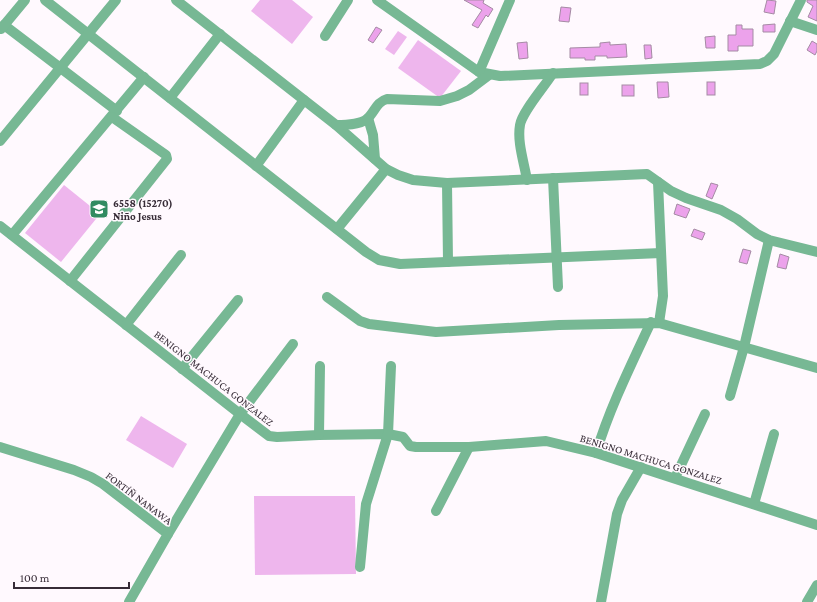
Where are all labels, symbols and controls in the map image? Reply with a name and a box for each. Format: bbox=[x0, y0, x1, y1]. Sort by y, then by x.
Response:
place label: 6558 (15270) Niño Jesus bbox=[113, 197, 173, 222]
school or university icon: 6558 (15270) Niño Jesus bbox=[88, 198, 110, 220]
street label: BENIGNO MACHUCA GONZALEZ bbox=[152, 328, 276, 428]
street label: BENIGNO MACHUCA GONZALEZ bbox=[579, 432, 724, 486]
street label: FORTÍÑ NANAWA bbox=[104, 469, 175, 527]
scale bar bbox=[14, 564, 129, 590]
text: 100 m bbox=[20, 571, 50, 585]

